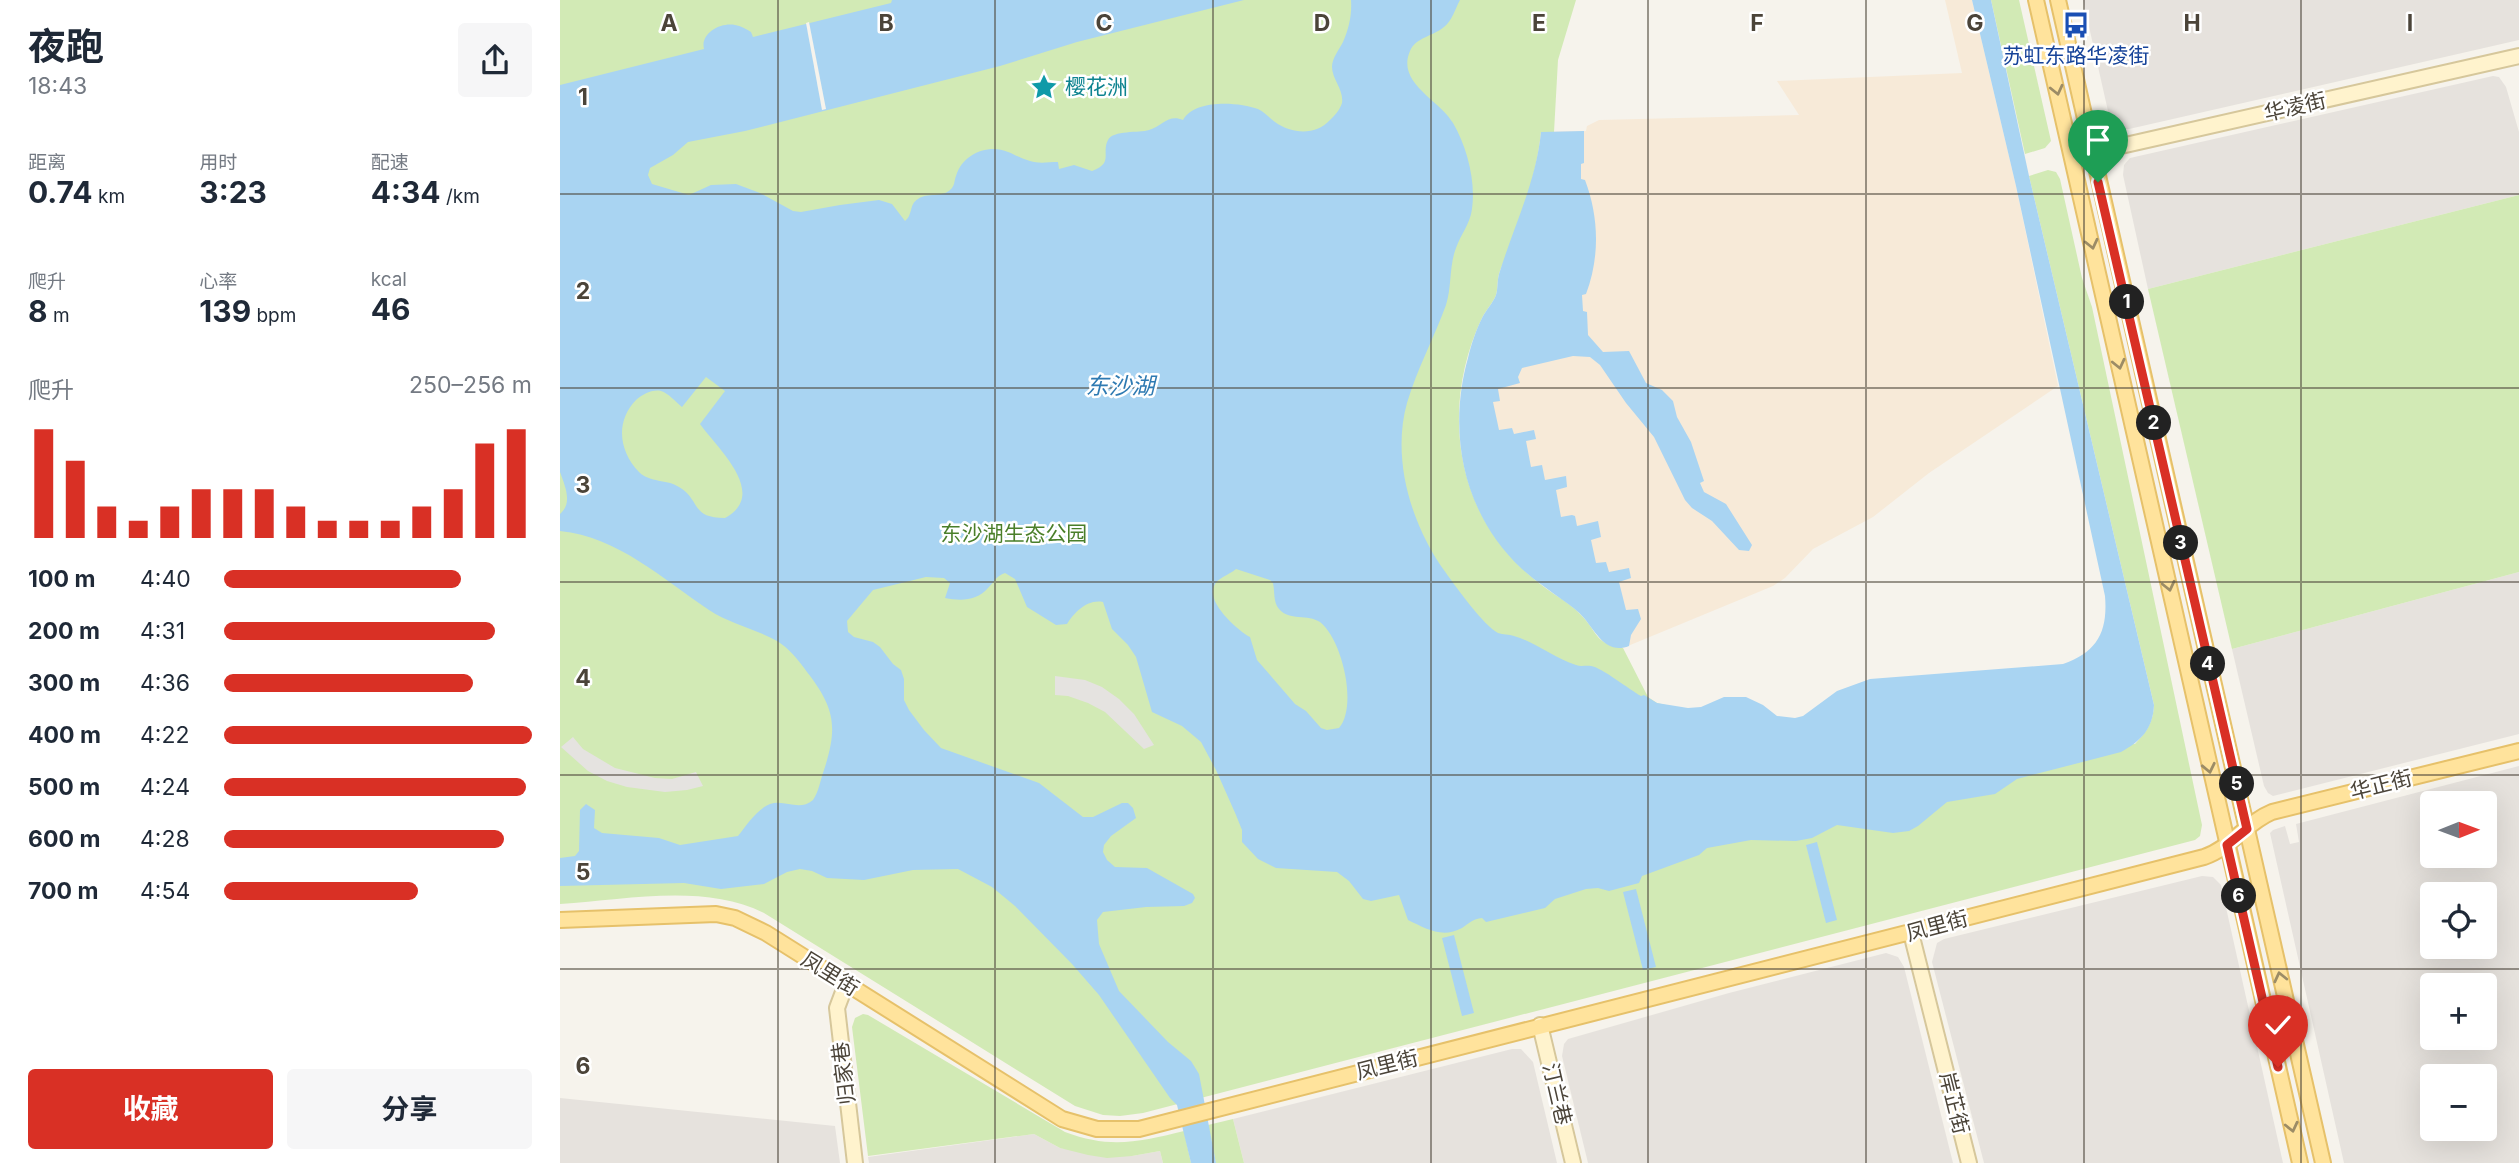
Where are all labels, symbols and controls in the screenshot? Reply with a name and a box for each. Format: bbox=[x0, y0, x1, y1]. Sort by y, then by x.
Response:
text: A bbox=[660, 9, 678, 37]
text: B bbox=[878, 9, 894, 37]
text: C bbox=[1095, 9, 1113, 37]
text: D bbox=[1314, 9, 1330, 37]
text: E bbox=[1532, 9, 1546, 37]
text: F bbox=[1750, 9, 1764, 37]
text: G bbox=[1966, 9, 1984, 37]
text: H bbox=[2183, 9, 2201, 37]
text: I bbox=[2407, 9, 2413, 37]
bus stop icon: 苏虹东路华凌街 bbox=[2061, 10, 2091, 40]
text: 夜跑 bbox=[28, 23, 104, 69]
button: share bbox=[458, 23, 532, 97]
place label: 苏虹东路华凌街 bbox=[2003, 43, 2150, 68]
text: 18:43 bbox=[28, 72, 87, 100]
place icon: 樱花洲 bbox=[1029, 72, 1059, 102]
place label: 樱花洲 bbox=[1065, 74, 1128, 99]
text: 1 bbox=[578, 83, 588, 111]
one-way arrow bbox=[2049, 84, 2063, 96]
street label: 华凌街 bbox=[2261, 87, 2328, 126]
pin bbox=[2068, 110, 2128, 182]
icon: arrive bbox=[2079, 121, 2117, 159]
text: 距离 bbox=[28, 151, 66, 174]
text: 用时 bbox=[199, 151, 237, 174]
text: 配速 bbox=[371, 151, 409, 174]
text: 0.74 bbox=[28, 174, 93, 210]
text: 3:23 bbox=[199, 174, 267, 210]
text: 4:34 bbox=[371, 174, 441, 210]
text: km bbox=[93, 185, 125, 208]
text: /km bbox=[441, 185, 480, 208]
one-way arrow bbox=[2083, 238, 2098, 250]
text: kcal bbox=[371, 268, 407, 291]
text: 爬升 bbox=[28, 270, 66, 293]
text: 心率 bbox=[199, 270, 237, 293]
text: 2 bbox=[576, 277, 590, 305]
pin: 1 bbox=[2110, 284, 2144, 320]
text: 1 bbox=[2122, 290, 2131, 313]
text: 46 bbox=[371, 291, 410, 327]
text: 8 bbox=[28, 293, 48, 329]
text: 139 bbox=[199, 293, 251, 329]
text: m bbox=[48, 304, 70, 327]
text: bpm bbox=[251, 304, 296, 327]
one-way arrow bbox=[2111, 358, 2125, 370]
text: 250–256 m bbox=[409, 371, 532, 399]
water label: 东沙湖 bbox=[1086, 372, 1158, 400]
text: 爬升 bbox=[28, 376, 74, 404]
pin: 2 bbox=[2136, 406, 2172, 440]
text: 2 bbox=[2148, 411, 2159, 434]
text: 3 bbox=[576, 471, 590, 499]
park label: 东沙湖生态公园 bbox=[941, 521, 1088, 546]
pin: 3 bbox=[2164, 526, 2198, 560]
text: 3 bbox=[2174, 531, 2187, 554]
text: 100 m bbox=[28, 565, 95, 593]
text: 4:40 bbox=[140, 565, 191, 593]
one-way arrow bbox=[2160, 580, 2175, 592]
text: 200 m bbox=[28, 617, 100, 645]
text: 4:31 bbox=[140, 617, 185, 645]
pin: 4 bbox=[2190, 646, 2226, 682]
text: 4 bbox=[2201, 652, 2214, 675]
text: 4 bbox=[575, 664, 591, 692]
text: 300 m bbox=[28, 669, 100, 697]
text: 4:36 bbox=[140, 669, 190, 697]
text: 400 m bbox=[28, 721, 101, 749]
text: 4:22 bbox=[140, 721, 190, 749]
one-way arrow bbox=[2201, 762, 2215, 774]
street label: 华正街 bbox=[2347, 765, 2414, 804]
pin: 5 bbox=[2220, 766, 2254, 802]
text: 5 bbox=[2230, 772, 2243, 795]
text: 500 m bbox=[28, 773, 100, 801]
text: 4:24 bbox=[140, 773, 190, 801]
north arrow bbox=[2420, 791, 2497, 868]
map controls bbox=[2420, 791, 2497, 1141]
text: 600 m bbox=[28, 825, 100, 853]
text: 4:28 bbox=[140, 825, 190, 853]
text: 5 bbox=[576, 858, 590, 886]
text: 700 m bbox=[28, 877, 98, 905]
text: 4:54 bbox=[140, 877, 190, 905]
pin: 6 bbox=[2222, 878, 2256, 914]
button: locate bbox=[2420, 882, 2497, 959]
text: 6 bbox=[2232, 884, 2245, 907]
street label: 凤里街 bbox=[1903, 905, 1971, 946]
street label: 凤里街 bbox=[797, 946, 864, 1001]
one-way arrow bbox=[2274, 971, 2289, 983]
button: + bbox=[2420, 973, 2497, 1050]
pin bbox=[2248, 995, 2308, 1067]
icon: check bbox=[2259, 1006, 2297, 1044]
street label: 归家巷 bbox=[827, 1040, 860, 1106]
street label: 凤里街 bbox=[1353, 1045, 1420, 1084]
text: 6 bbox=[576, 1052, 590, 1080]
street label: 汀兰巷 bbox=[1538, 1060, 1577, 1127]
button: − bbox=[2420, 1064, 2497, 1141]
button: 收藏 bbox=[28, 1069, 273, 1149]
button: 分享 bbox=[287, 1069, 532, 1149]
street label: 岸芷街 bbox=[1935, 1069, 1974, 1136]
one-way arrow bbox=[2283, 1121, 2298, 1133]

